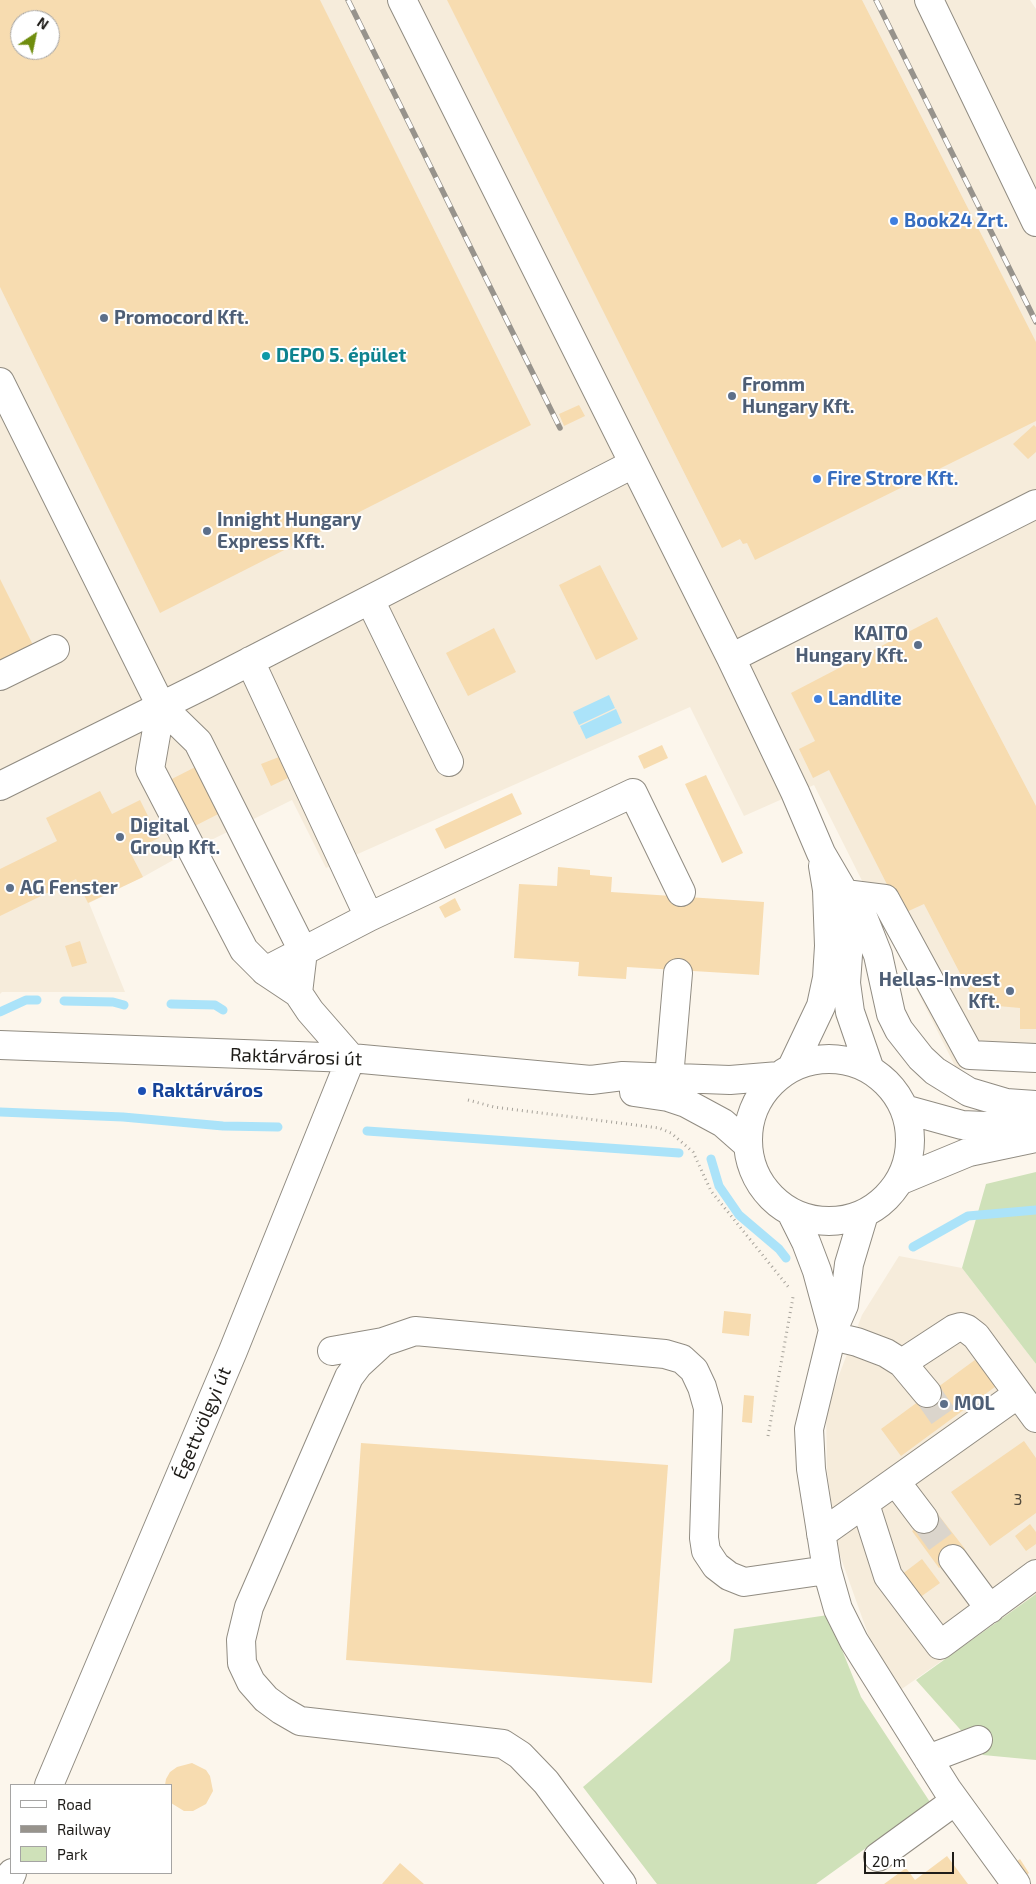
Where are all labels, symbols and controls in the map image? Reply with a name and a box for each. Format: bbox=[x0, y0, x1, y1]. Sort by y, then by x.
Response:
north arrow bbox=[10, 10, 60, 60]
text: N bbox=[34, 13, 52, 33]
place label: Book24 Zrt. bbox=[904, 210, 1008, 232]
marker: Book24 Zrt. bbox=[888, 215, 900, 227]
place label: Promocord Kft. bbox=[114, 307, 249, 329]
marker: Promocord Kft. bbox=[98, 312, 110, 324]
place label: DEPO 5. épület bbox=[276, 345, 406, 367]
marker: DEPO 5. épület bbox=[260, 350, 272, 362]
place label: Fromm Hungary Kft. bbox=[742, 374, 854, 418]
marker: Fromm Hungary Kft. bbox=[726, 390, 738, 402]
place label: Fire Strore Kft. bbox=[827, 468, 958, 490]
marker: Fire Strore Kft. bbox=[811, 473, 823, 485]
place label: Innight Hungary Express Kft. bbox=[217, 509, 361, 553]
marker: Innight Hungary Express Kft. bbox=[201, 525, 213, 537]
place label: KAITO Hungary Kft. bbox=[796, 623, 908, 667]
marker: KAITO Hungary Kft. bbox=[912, 639, 924, 651]
place label: Landlite bbox=[828, 688, 902, 710]
marker: Landlite bbox=[812, 693, 824, 705]
place label: Digital Group Kft. bbox=[130, 815, 220, 859]
marker: Digital Group Kft. bbox=[114, 831, 126, 843]
place label: AG Fenster bbox=[20, 877, 118, 899]
marker: AG Fenster bbox=[4, 882, 16, 894]
place label: Hellas-Invest Kft. bbox=[879, 969, 1000, 1013]
marker: Hellas-Invest Kft. bbox=[1004, 985, 1016, 997]
street label: Raktárvárosi út bbox=[229, 1043, 363, 1071]
place label: Raktárváros bbox=[152, 1080, 263, 1102]
marker: Raktárváros bbox=[136, 1085, 148, 1097]
street label: Égettvölgyi út bbox=[168, 1363, 236, 1483]
place label: MOL bbox=[954, 1393, 995, 1415]
marker: MOL bbox=[938, 1398, 950, 1410]
house number: 3 bbox=[1014, 1490, 1022, 1510]
legend bbox=[10, 1784, 172, 1874]
text: Road bbox=[57, 1795, 92, 1813]
text: Railway bbox=[57, 1820, 111, 1838]
scale bar bbox=[866, 1842, 956, 1874]
text: Park bbox=[57, 1845, 88, 1863]
text: 20 m bbox=[872, 1852, 906, 1870]

